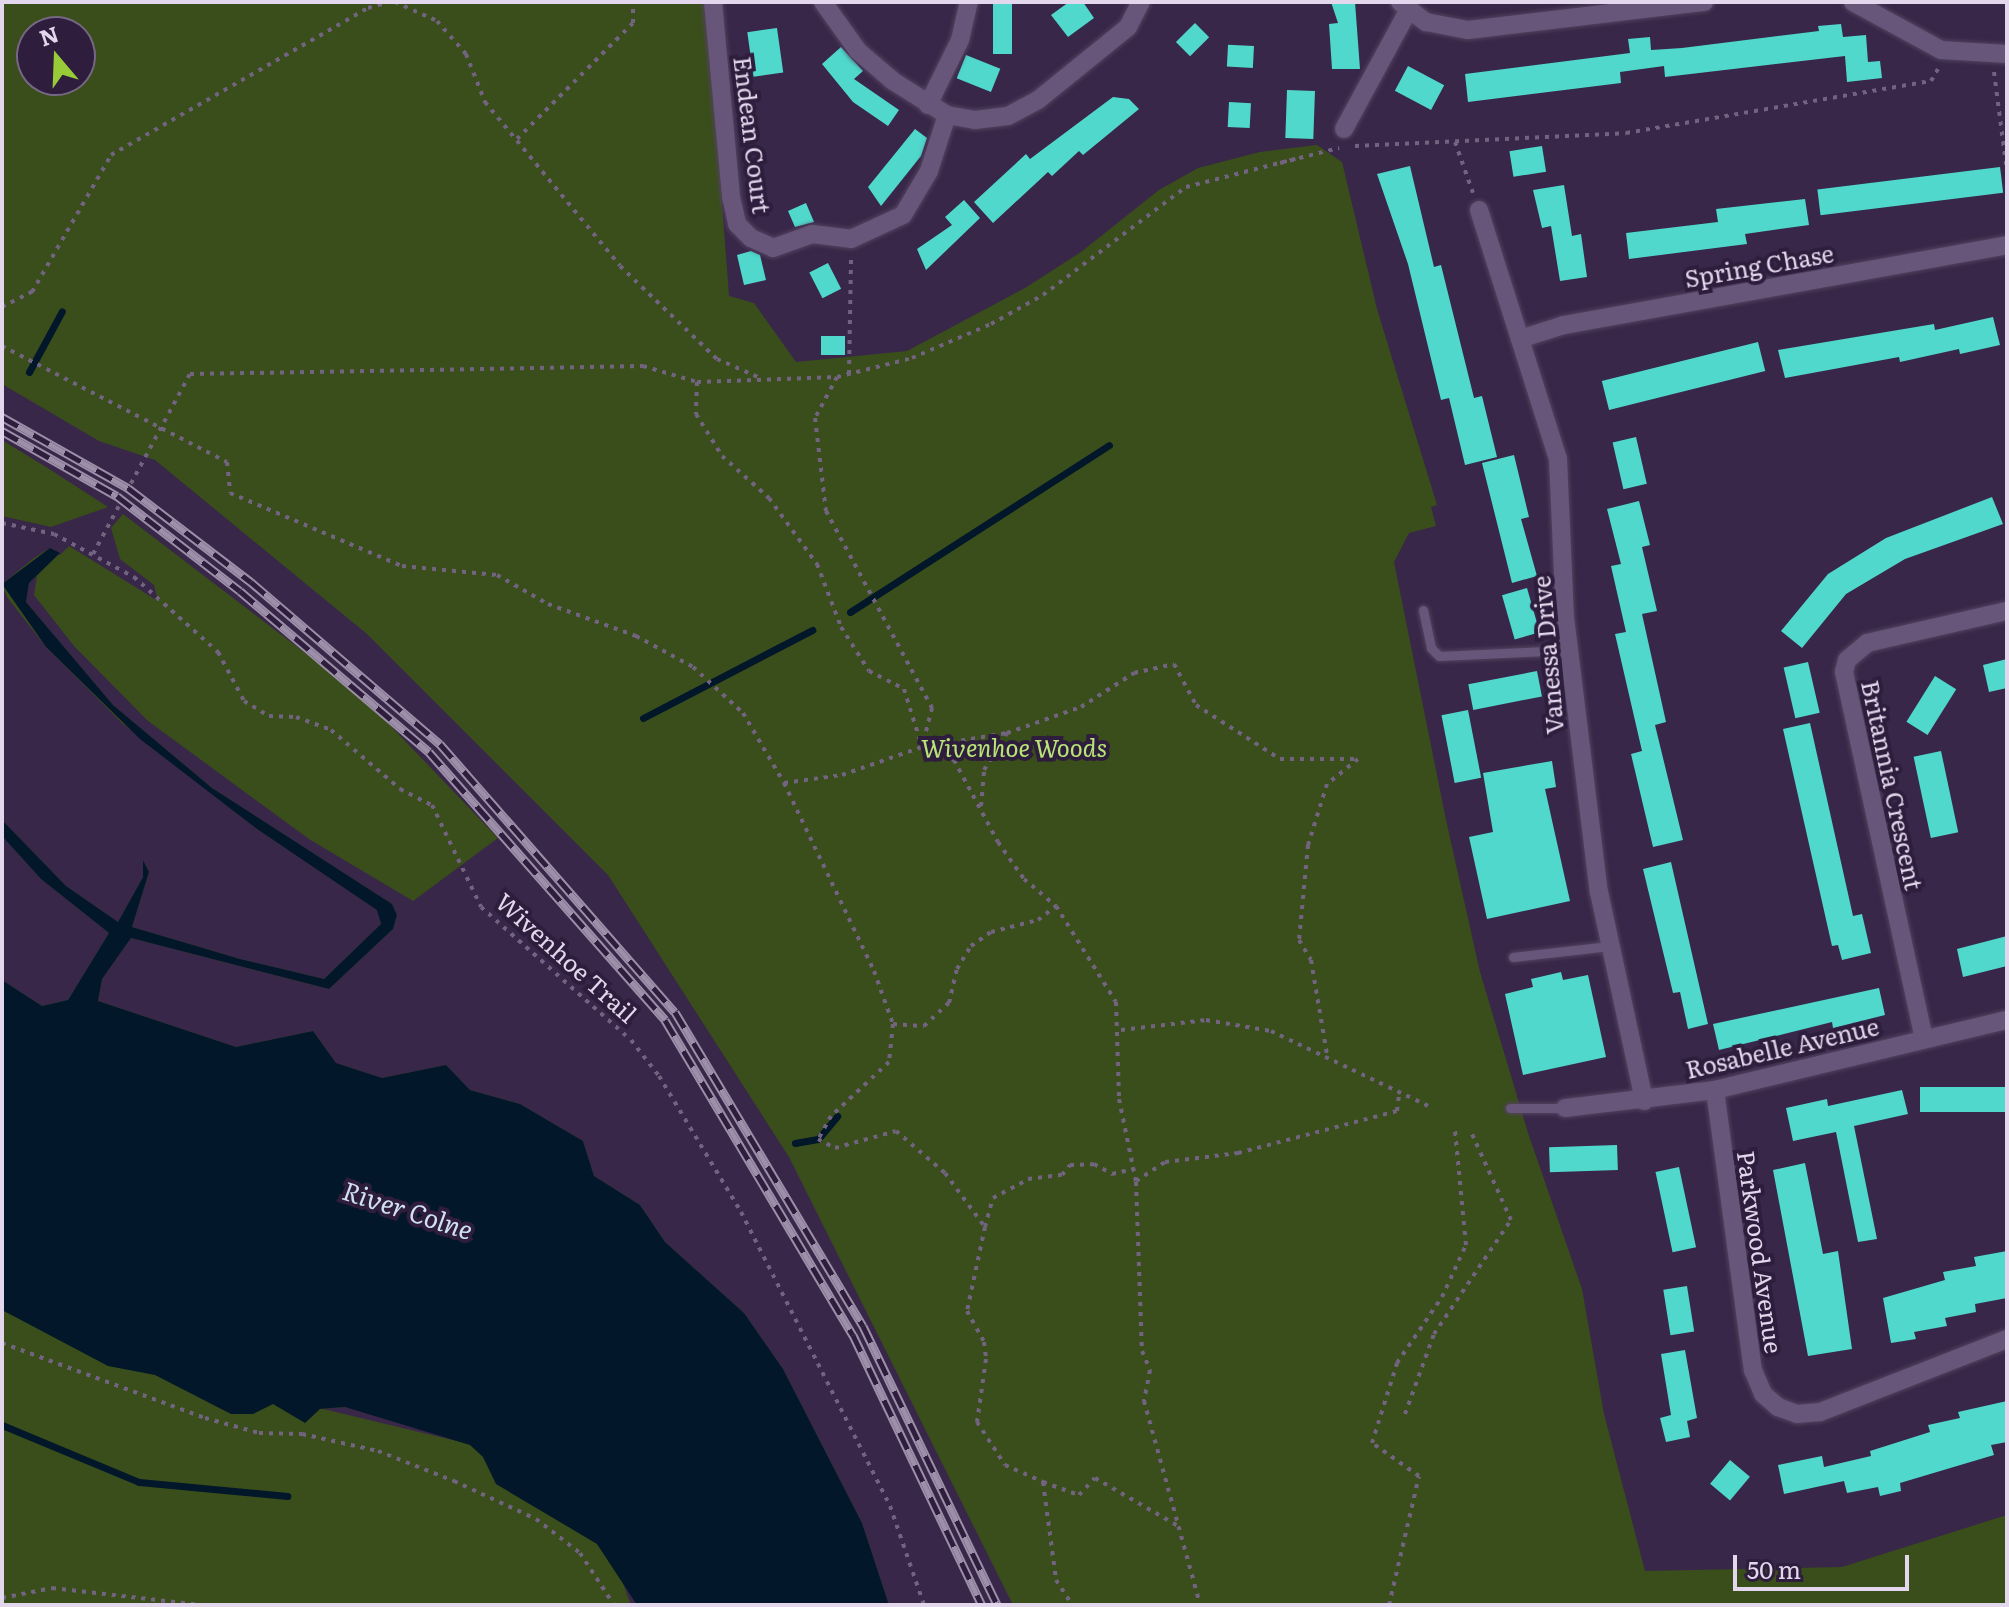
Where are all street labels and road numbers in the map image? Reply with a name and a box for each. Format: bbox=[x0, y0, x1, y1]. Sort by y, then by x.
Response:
street label: Endean Court bbox=[729, 55, 777, 215]
street label: Spring Chase bbox=[1682, 238, 1836, 292]
street label: Vanessa Drive bbox=[1526, 575, 1568, 735]
street label: Britannia Crescent bbox=[1857, 678, 1929, 892]
street label: Wivenhoe Trail bbox=[491, 886, 643, 1028]
street label: Rosabelle Avenue bbox=[1683, 1011, 1881, 1083]
street label: Parkwood Avenue bbox=[1733, 1149, 1789, 1355]

